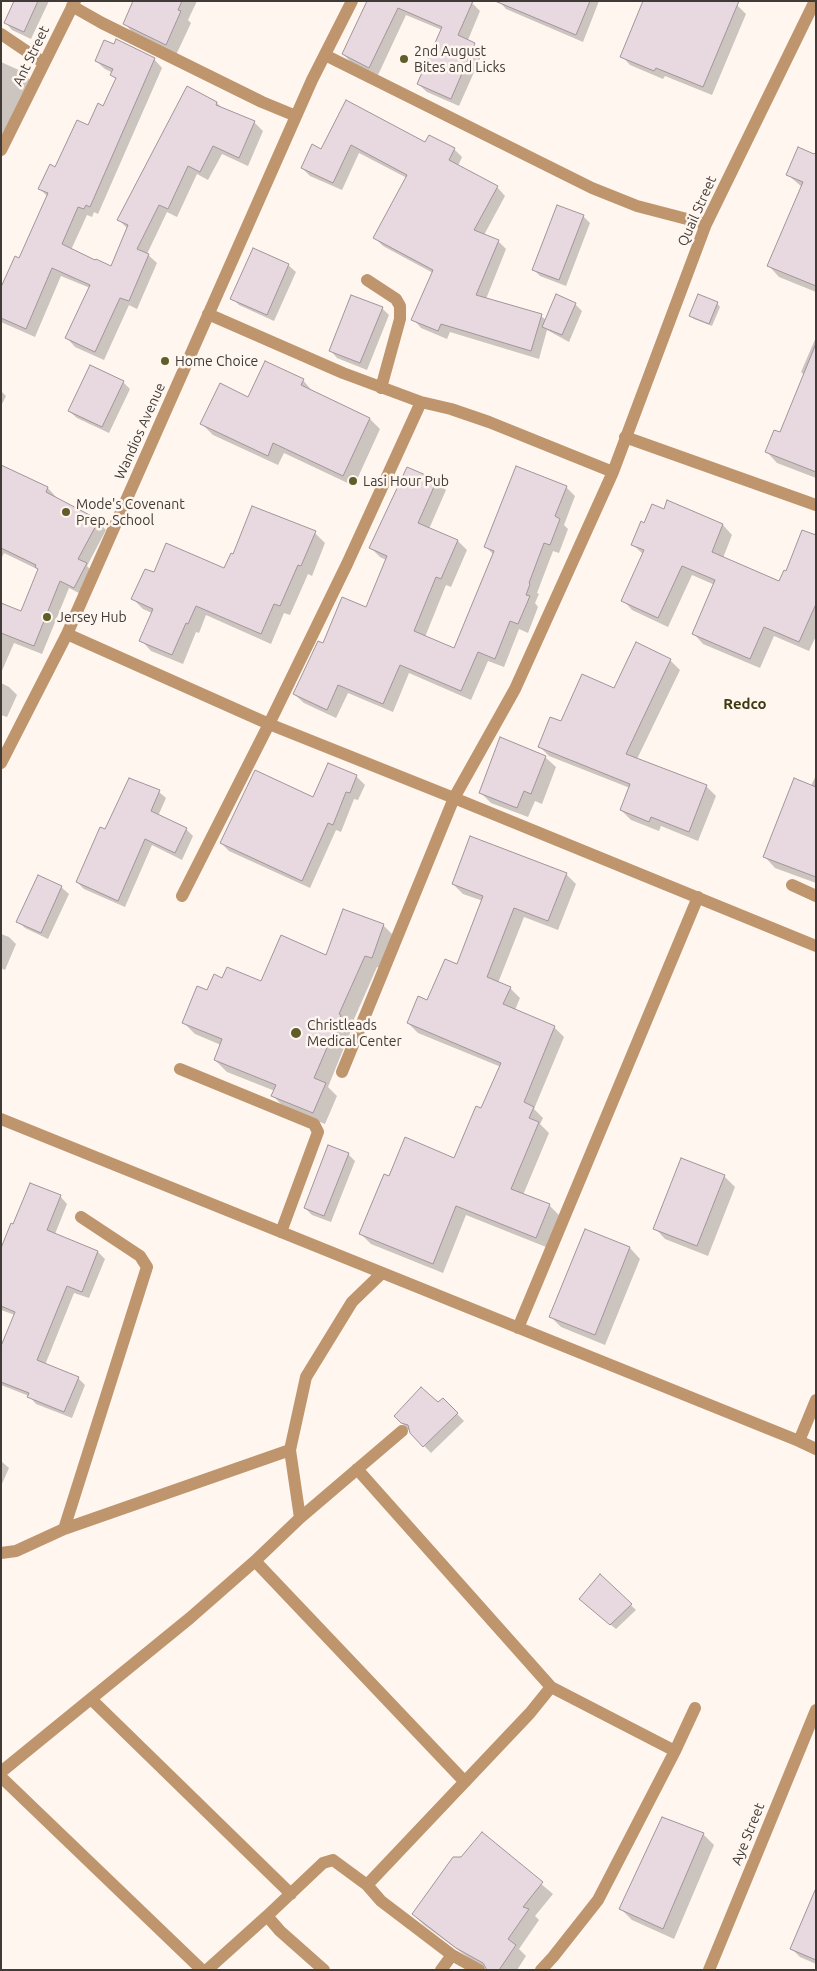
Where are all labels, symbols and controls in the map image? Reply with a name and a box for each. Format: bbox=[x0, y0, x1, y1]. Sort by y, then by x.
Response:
street label: Ant Street bbox=[9, 23, 53, 89]
place label: 2nd August Bites and Licks bbox=[414, 43, 506, 75]
marker: 2nd August Bites and Licks bbox=[398, 53, 410, 65]
street label: Quail Street bbox=[674, 173, 720, 249]
place label: Home Choice bbox=[175, 353, 258, 369]
marker: Home Choice bbox=[159, 355, 171, 367]
street label: Wandios Avenue bbox=[111, 380, 169, 482]
place label: Lasi Hour Pub bbox=[363, 473, 449, 489]
marker: Lasi Hour Pub bbox=[347, 475, 359, 487]
place label: Mode's Covenant Prep. School bbox=[76, 496, 185, 528]
marker: Mode's Covenant Prep. School bbox=[60, 506, 72, 518]
place label: Jersey Hub bbox=[57, 609, 127, 625]
marker: Jersey Hub bbox=[41, 611, 53, 623]
district label: Redco bbox=[723, 695, 767, 713]
place label: Christleads Medical Center bbox=[307, 1017, 402, 1050]
marker: Christleads Medical Center bbox=[289, 1026, 303, 1040]
street label: Aye Street bbox=[728, 1800, 768, 1868]

